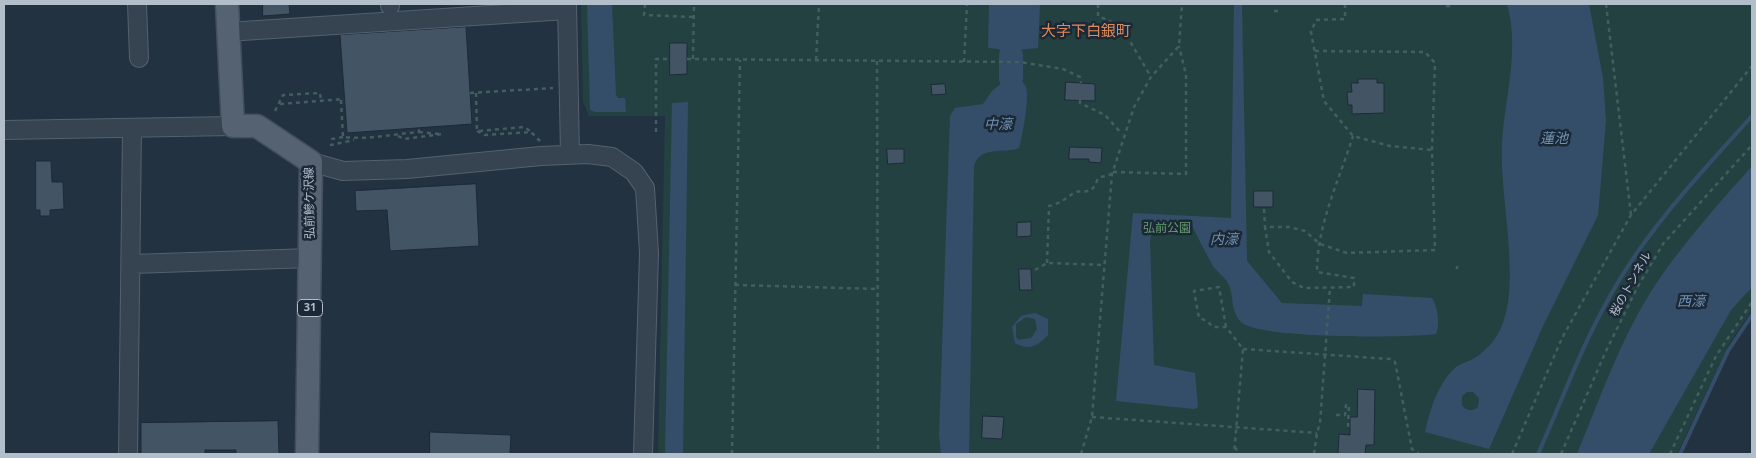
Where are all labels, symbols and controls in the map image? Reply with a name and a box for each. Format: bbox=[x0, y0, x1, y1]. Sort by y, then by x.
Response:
district label: 大字下白銀町 bbox=[1041, 23, 1131, 41]
water label: 中濠 bbox=[984, 117, 1012, 133]
water label: 蓮池 bbox=[1540, 131, 1568, 147]
street label: 弘前鰺ケ沢線 bbox=[302, 167, 318, 239]
park label: 弘前公園 bbox=[1143, 222, 1191, 236]
water label: 内濠 bbox=[1210, 232, 1238, 248]
street label: 桜のトンネル bbox=[1607, 249, 1655, 319]
water label: 西濠 bbox=[1677, 294, 1705, 310]
road number: 31 bbox=[298, 300, 322, 316]

